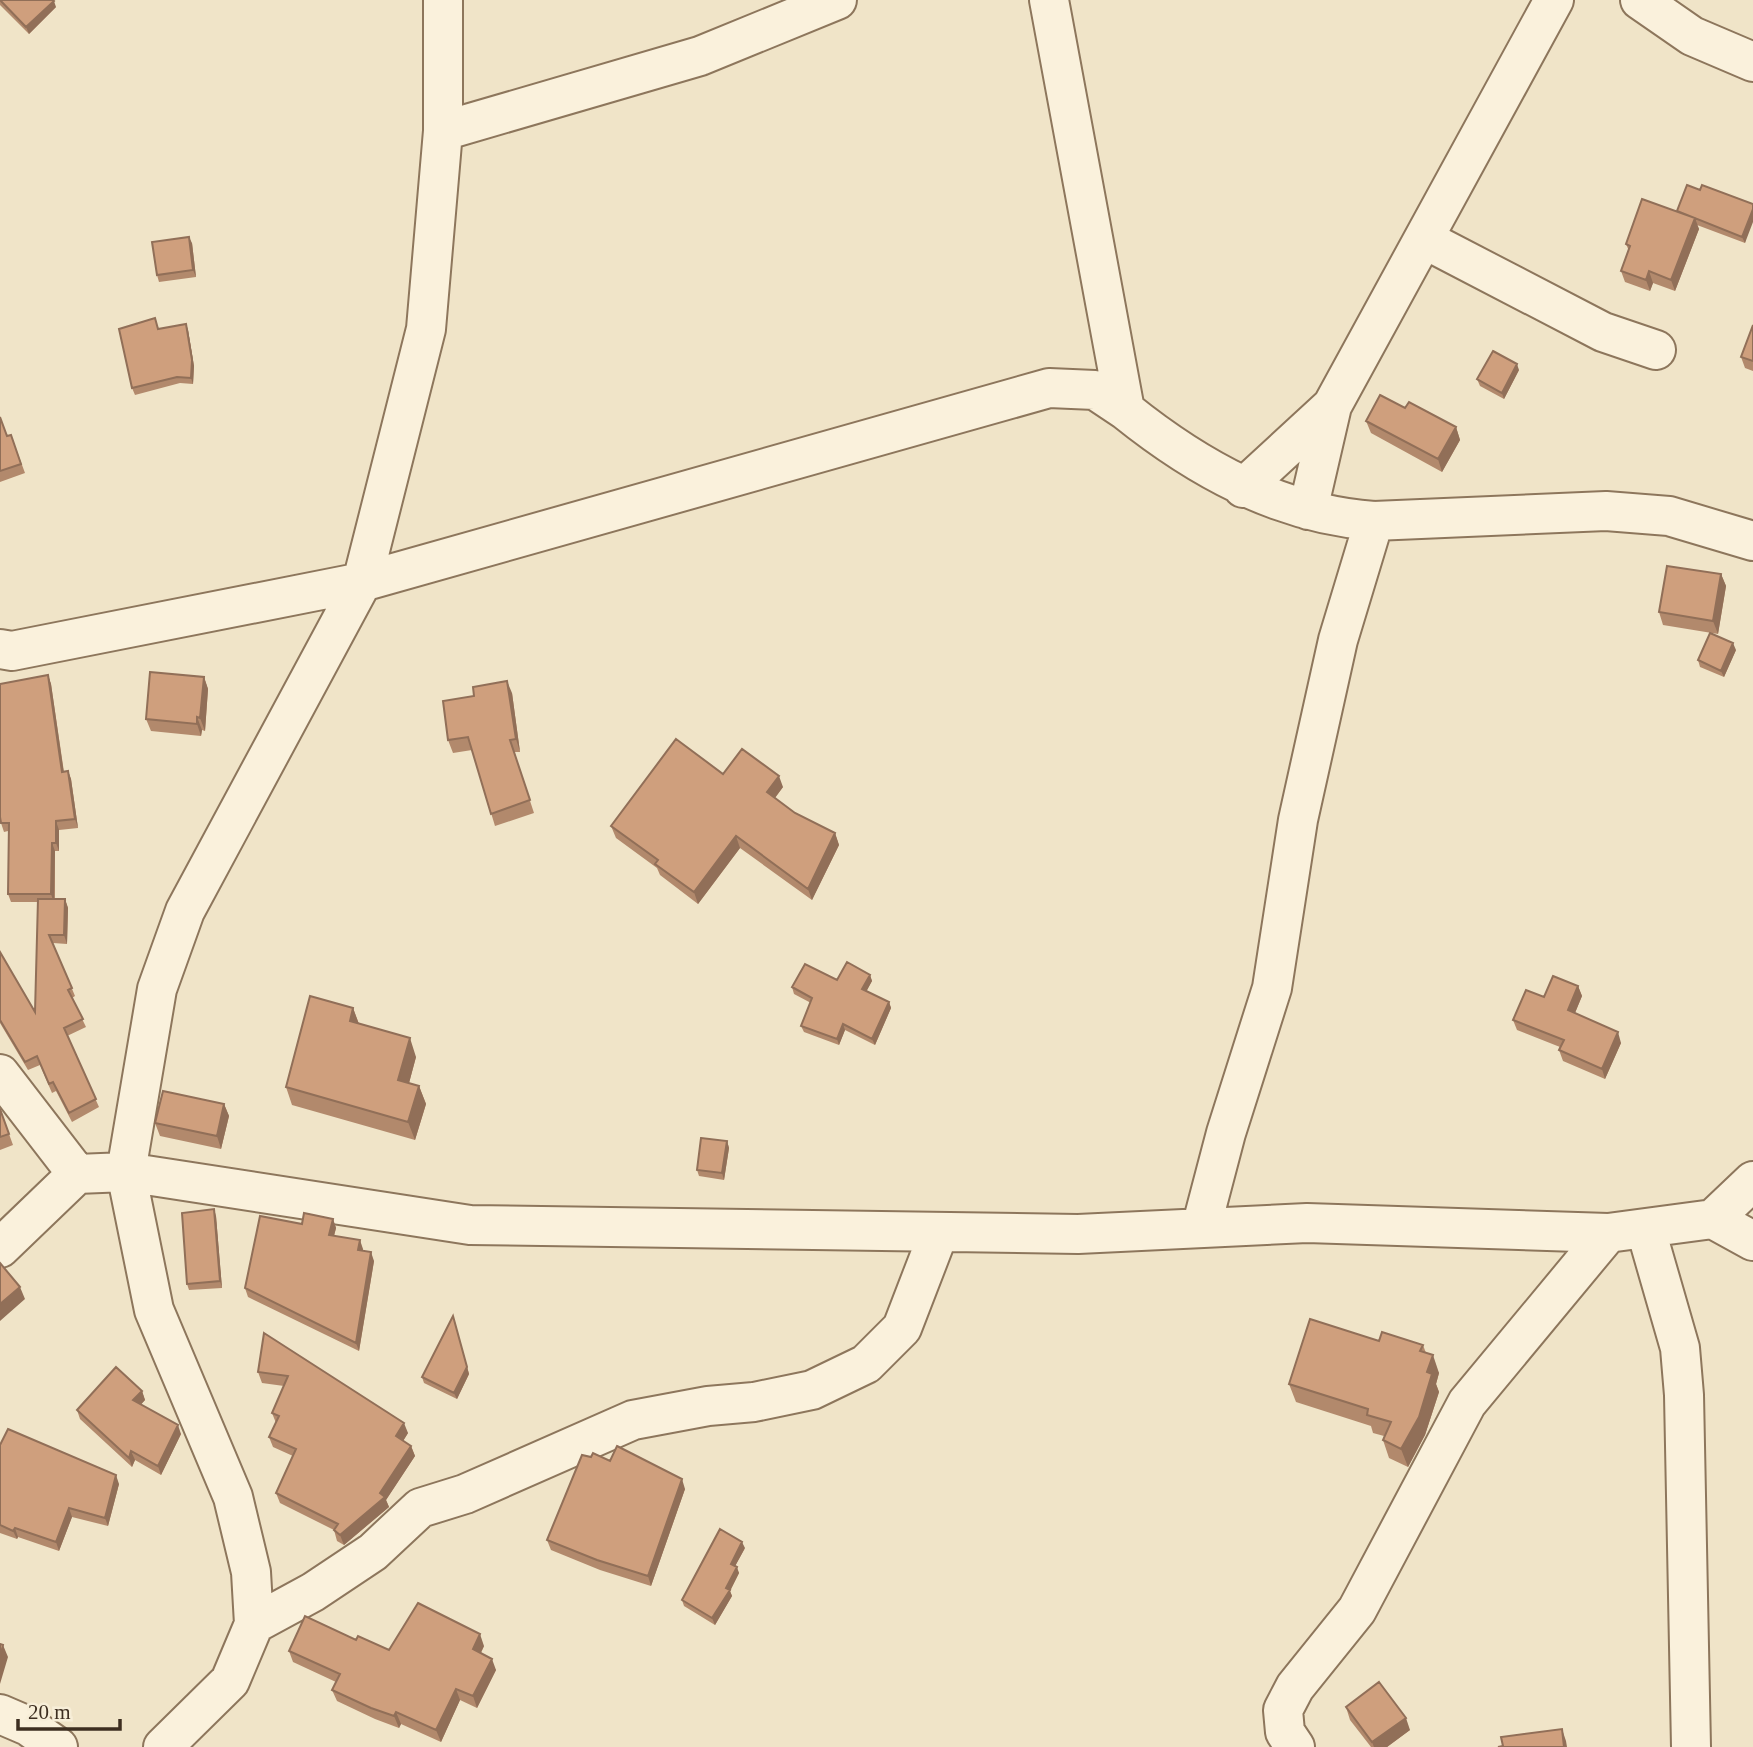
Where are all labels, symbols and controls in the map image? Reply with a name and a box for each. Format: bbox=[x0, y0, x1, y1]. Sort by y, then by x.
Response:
scale bar bbox=[18, 1688, 119, 1732]
text: 20 m bbox=[28, 1700, 71, 1724]

